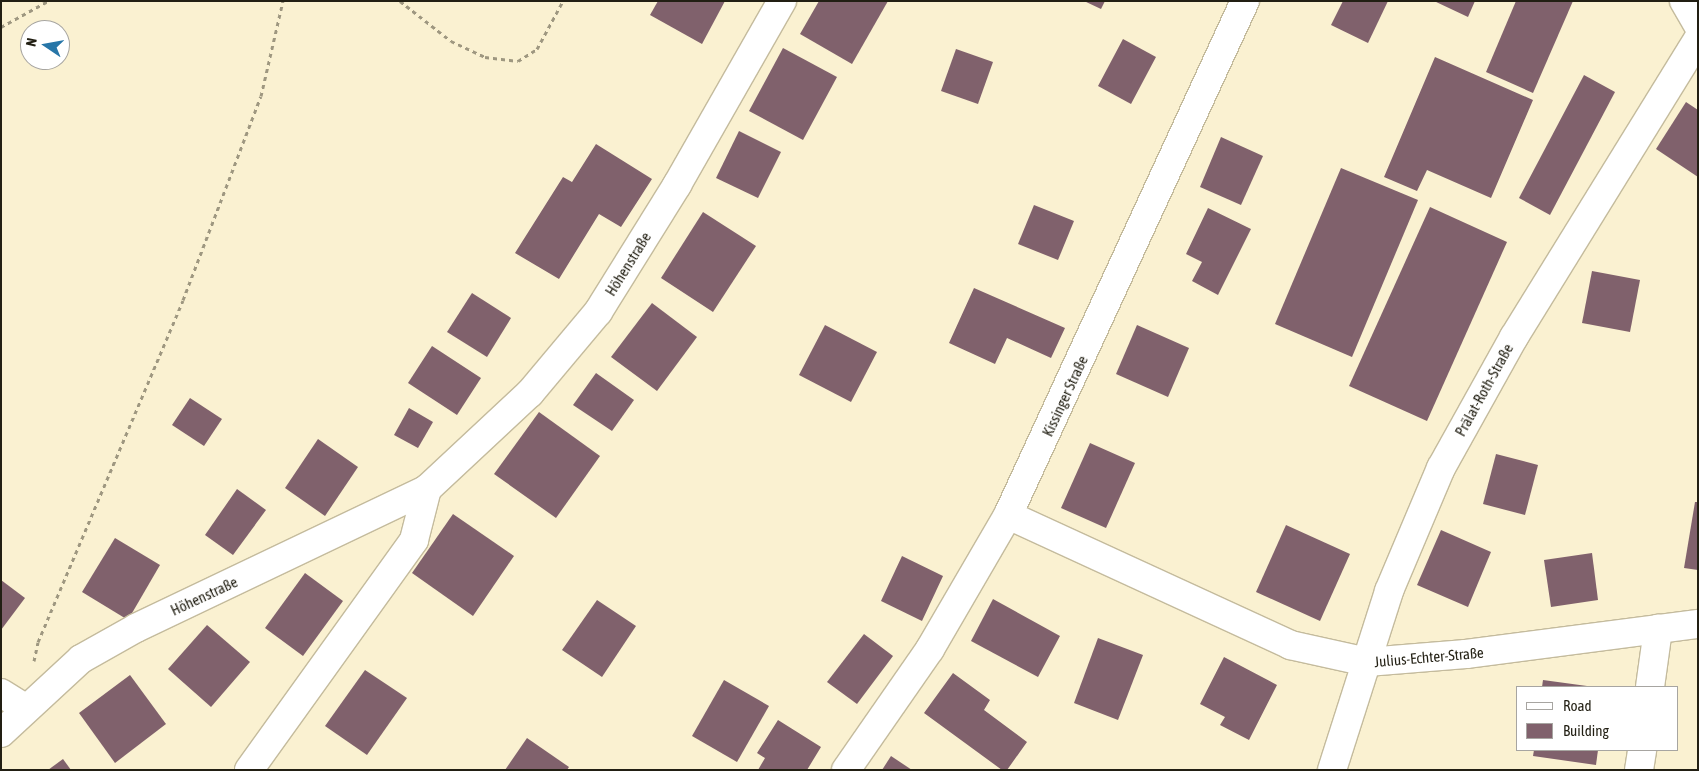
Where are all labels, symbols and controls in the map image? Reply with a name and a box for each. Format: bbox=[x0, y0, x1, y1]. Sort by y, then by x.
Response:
north arrow bbox=[20, 20, 70, 70]
text: N bbox=[23, 36, 40, 48]
street label: Höhenstraße bbox=[601, 229, 655, 299]
street label: Prälat-Roth-Straße bbox=[1451, 341, 1517, 439]
street label: Kissinger Straße bbox=[1038, 353, 1092, 439]
street label: Höhenstraße bbox=[168, 573, 240, 619]
street label: Julius-Echter-Straße bbox=[1374, 643, 1484, 671]
legend bbox=[1516, 686, 1679, 751]
text: Road bbox=[1563, 697, 1592, 714]
text: Building bbox=[1563, 722, 1609, 739]

